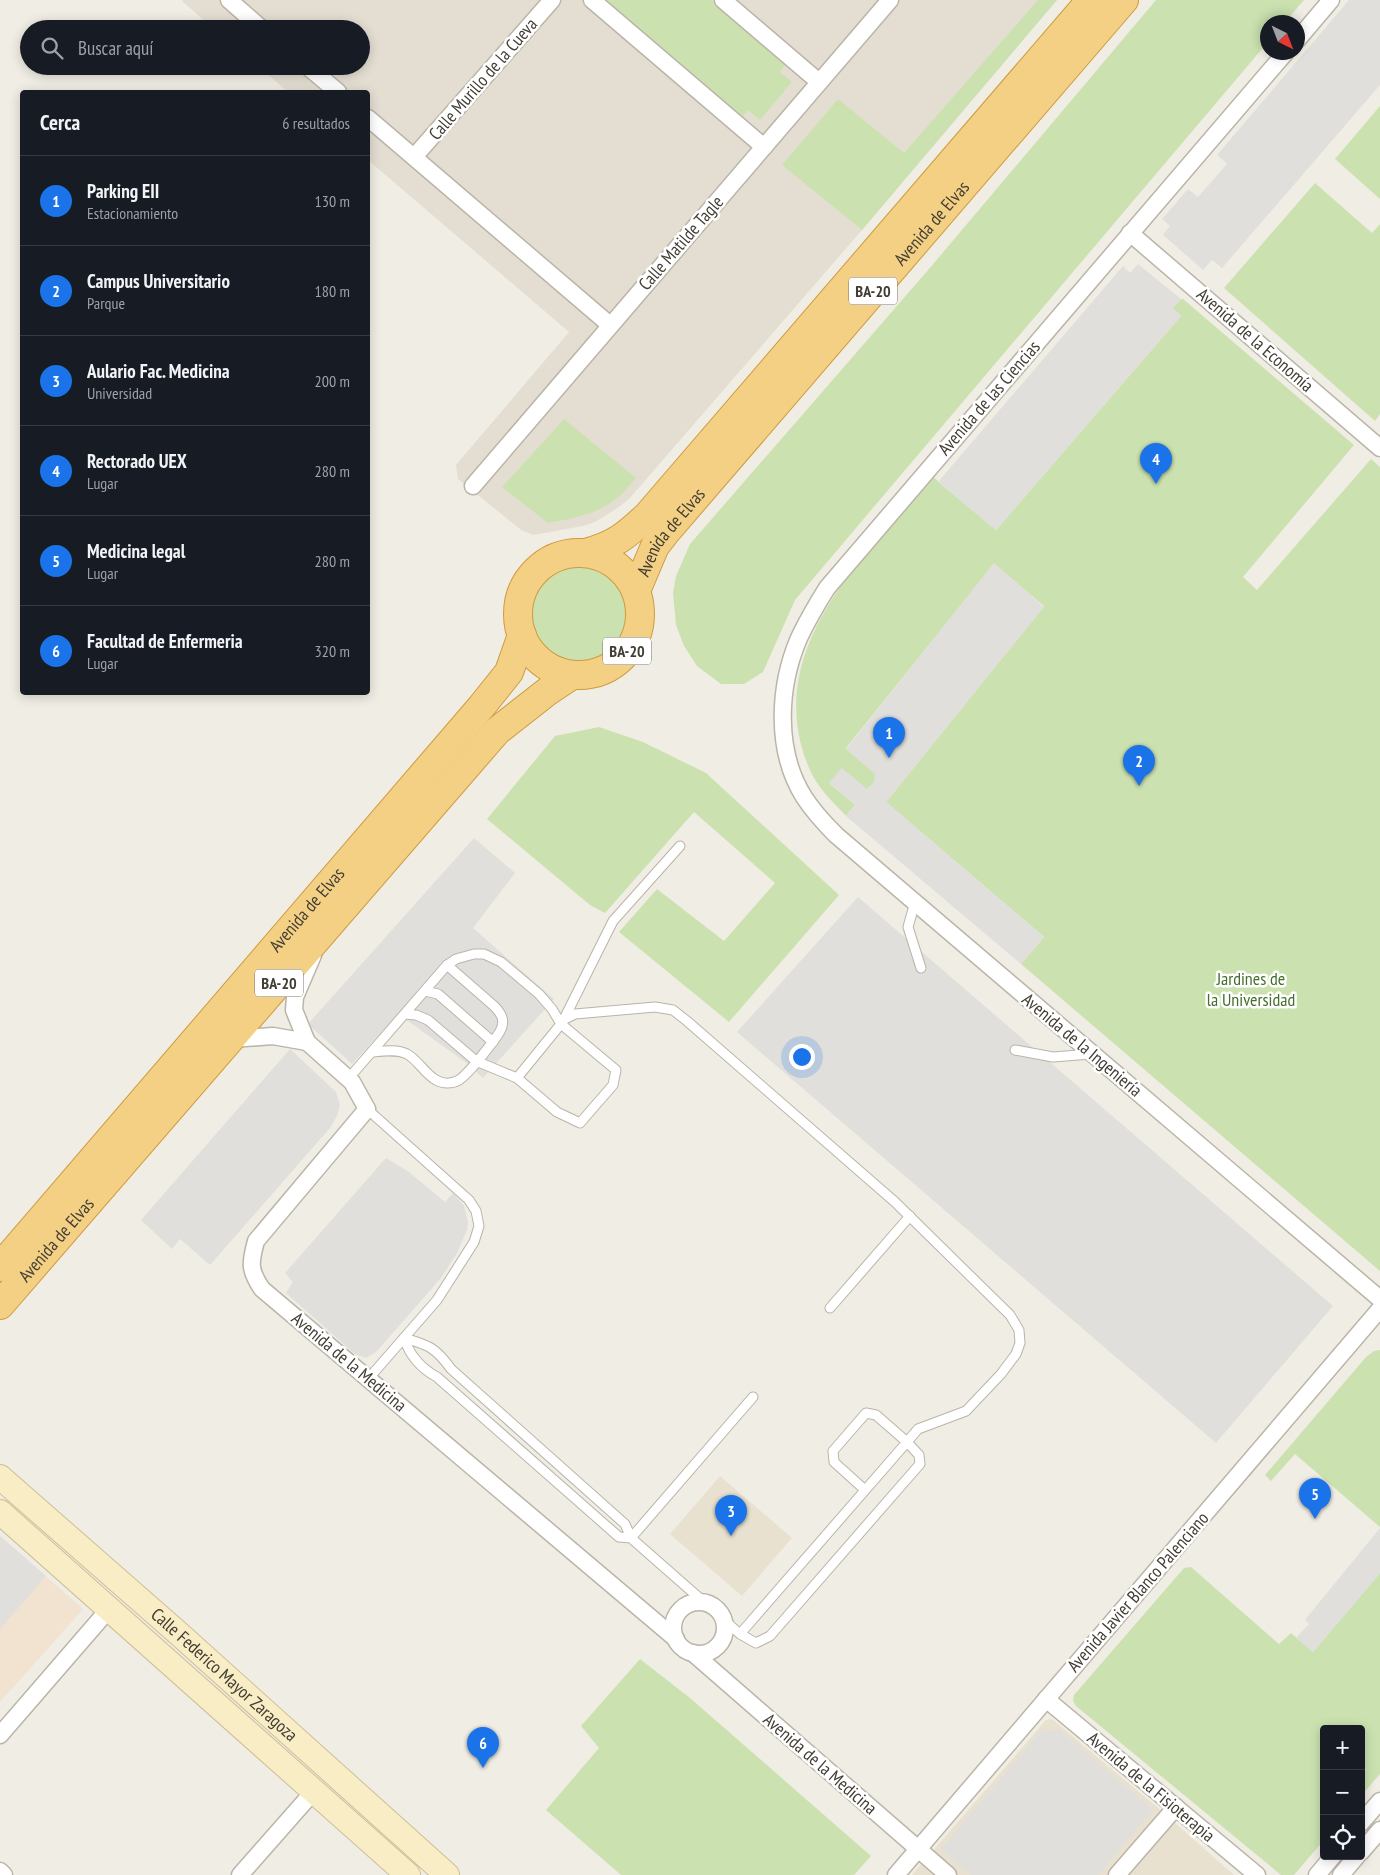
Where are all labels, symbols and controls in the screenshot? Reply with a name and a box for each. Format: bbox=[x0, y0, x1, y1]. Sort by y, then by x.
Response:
street label: Calle Murillo de la Cueva bbox=[423, 13, 542, 144]
north arrow bbox=[1260, 15, 1305, 60]
search box bbox=[20, 20, 370, 75]
icon: search bbox=[38, 34, 66, 62]
text: Buscar aquí bbox=[78, 36, 153, 60]
text: Cerca bbox=[40, 109, 80, 136]
text: 6 resultados bbox=[282, 113, 350, 133]
street label: Avenida de Elvas bbox=[889, 176, 974, 270]
text: Parking EII bbox=[87, 179, 159, 203]
street label: Calle Matilde Tagle bbox=[633, 190, 728, 295]
text: 1 bbox=[52, 191, 60, 211]
text: 130 m bbox=[315, 191, 350, 211]
text: Estacionamiento bbox=[87, 203, 178, 223]
text: Campus Universitario bbox=[87, 269, 230, 293]
road number: BA-20 bbox=[849, 278, 897, 304]
text: 2 bbox=[52, 281, 60, 301]
text: 180 m bbox=[315, 281, 350, 301]
street label: Avenida de la Economía bbox=[1192, 283, 1318, 397]
text: Parque bbox=[87, 293, 125, 313]
street label: Avenida de las Ciencias bbox=[933, 336, 1045, 460]
text: Aulario Fac. Medicina bbox=[87, 359, 230, 383]
text: 3 bbox=[52, 371, 60, 391]
text: 200 m bbox=[315, 371, 350, 391]
text: Universidad bbox=[87, 383, 152, 403]
pin: 4 bbox=[1140, 443, 1172, 484]
text: Rectorado UEX bbox=[87, 449, 187, 473]
text: 4 bbox=[52, 461, 60, 481]
text: 280 m bbox=[315, 461, 350, 481]
text: Lugar bbox=[87, 473, 118, 493]
street label: Avenida de Elvas bbox=[631, 483, 710, 580]
text: Medicina legal bbox=[87, 539, 185, 563]
text: 5 bbox=[52, 551, 60, 571]
text: 280 m bbox=[315, 551, 350, 571]
text: Lugar bbox=[87, 563, 118, 583]
text: Facultad de Enfermeria bbox=[87, 629, 243, 653]
road number: BA-20 bbox=[603, 637, 651, 664]
text: 6 bbox=[52, 641, 60, 661]
text: 320 m bbox=[315, 641, 350, 661]
text: Lugar bbox=[87, 653, 118, 673]
pin: 1 bbox=[873, 717, 905, 758]
pin: 2 bbox=[1123, 745, 1155, 786]
street label: Avenida de Elvas bbox=[264, 862, 349, 956]
park label: Jardines de la Universidad bbox=[1207, 967, 1295, 1011]
road number: BA-20 bbox=[255, 970, 303, 996]
street label: Avenida de la Ingeniería bbox=[1018, 988, 1147, 1102]
your location bbox=[789, 1044, 815, 1070]
street label: Avenida de Elvas bbox=[13, 1193, 99, 1287]
street label: Avenida de la Medicina bbox=[287, 1307, 412, 1416]
pin: 5 bbox=[1299, 1478, 1331, 1519]
pin: 3 bbox=[715, 1495, 747, 1536]
street label: Avenida Javier Blanco Palenciano bbox=[1062, 1507, 1214, 1676]
street label: Calle Federico Mayor Zaragoza bbox=[146, 1603, 303, 1746]
street label: Avenida de la Medicina bbox=[759, 1708, 882, 1819]
map controls bbox=[1320, 1725, 1365, 1860]
button: + bbox=[1320, 1725, 1365, 1770]
street label: Avenida de la Fisioterapia bbox=[1083, 1726, 1220, 1847]
pin: 6 bbox=[467, 1727, 499, 1768]
button: − bbox=[1320, 1770, 1365, 1815]
button: locate bbox=[1320, 1815, 1365, 1860]

